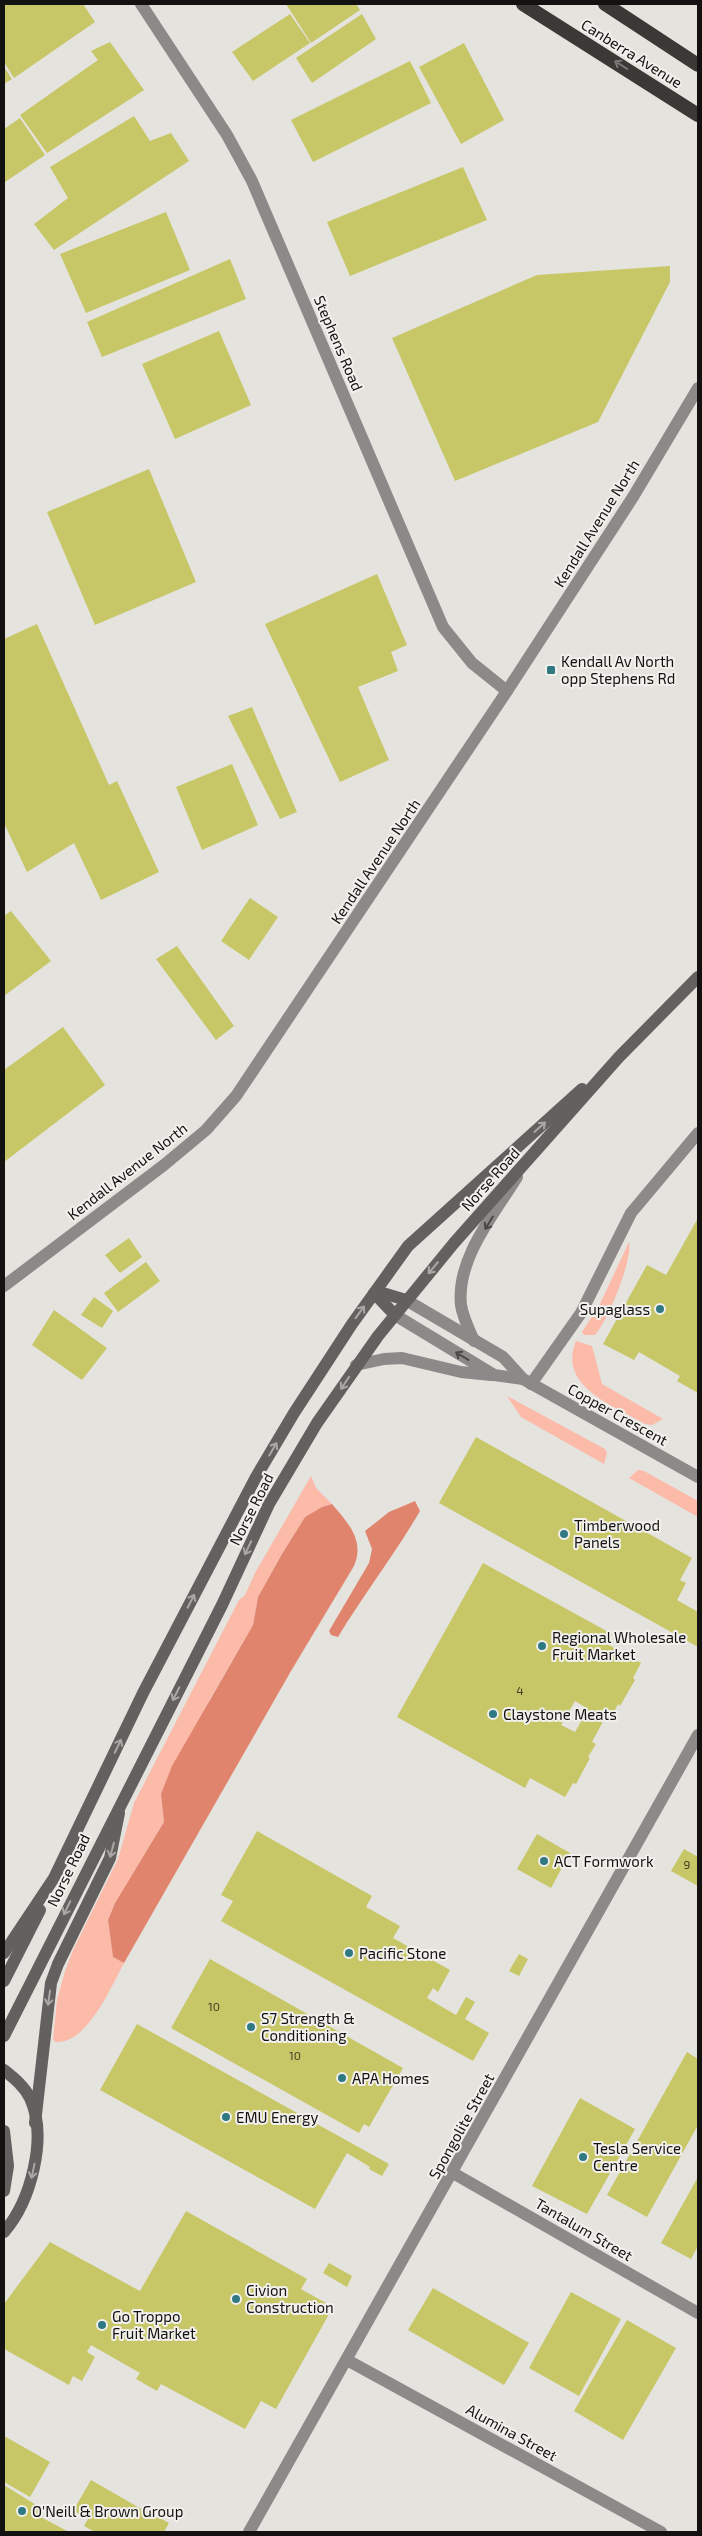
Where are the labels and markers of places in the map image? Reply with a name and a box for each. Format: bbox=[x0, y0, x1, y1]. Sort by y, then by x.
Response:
place label: Kendall Av North opp Stephens Rd bbox=[561, 652, 675, 687]
marker: Kendall Av North opp Stephens Rd bbox=[545, 664, 557, 676]
place label: Supaglass bbox=[580, 1300, 650, 1318]
marker: Supaglass bbox=[654, 1303, 666, 1315]
place label: Timberwood Panels bbox=[574, 1516, 660, 1551]
marker: Timberwood Panels bbox=[558, 1528, 570, 1540]
place label: Regional Wholesale Fruit Market bbox=[552, 1628, 686, 1663]
marker: Regional Wholesale Fruit Market bbox=[536, 1640, 548, 1652]
place label: Claystone Meats bbox=[503, 1705, 617, 1723]
marker: Claystone Meats bbox=[487, 1708, 499, 1720]
place label: ACT Formwork bbox=[554, 1852, 654, 1870]
marker: ACT Formwork bbox=[538, 1855, 550, 1867]
place label: Pacific Stone bbox=[359, 1944, 446, 1962]
marker: Pacific Stone bbox=[343, 1947, 355, 1959]
place label: S7 Strength & Conditioning bbox=[261, 2009, 355, 2044]
marker: S7 Strength & Conditioning bbox=[245, 2021, 257, 2033]
place label: APA Homes bbox=[352, 2069, 429, 2087]
marker: APA Homes bbox=[336, 2072, 348, 2084]
place label: EMU Energy bbox=[236, 2108, 318, 2126]
marker: EMU Energy bbox=[220, 2111, 232, 2123]
place label: Tesla Service Centre bbox=[593, 2139, 681, 2174]
marker: Tesla Service Centre bbox=[577, 2151, 589, 2163]
place label: Civion Construction bbox=[246, 2281, 334, 2316]
marker: Civion Construction bbox=[230, 2293, 242, 2305]
place label: Go Troppo Fruit Market bbox=[112, 2307, 196, 2342]
marker: Go Troppo Fruit Market bbox=[96, 2319, 108, 2331]
place label: O'Neill & Brown Group bbox=[32, 2502, 183, 2520]
marker: O'Neill & Brown Group bbox=[16, 2505, 28, 2517]

